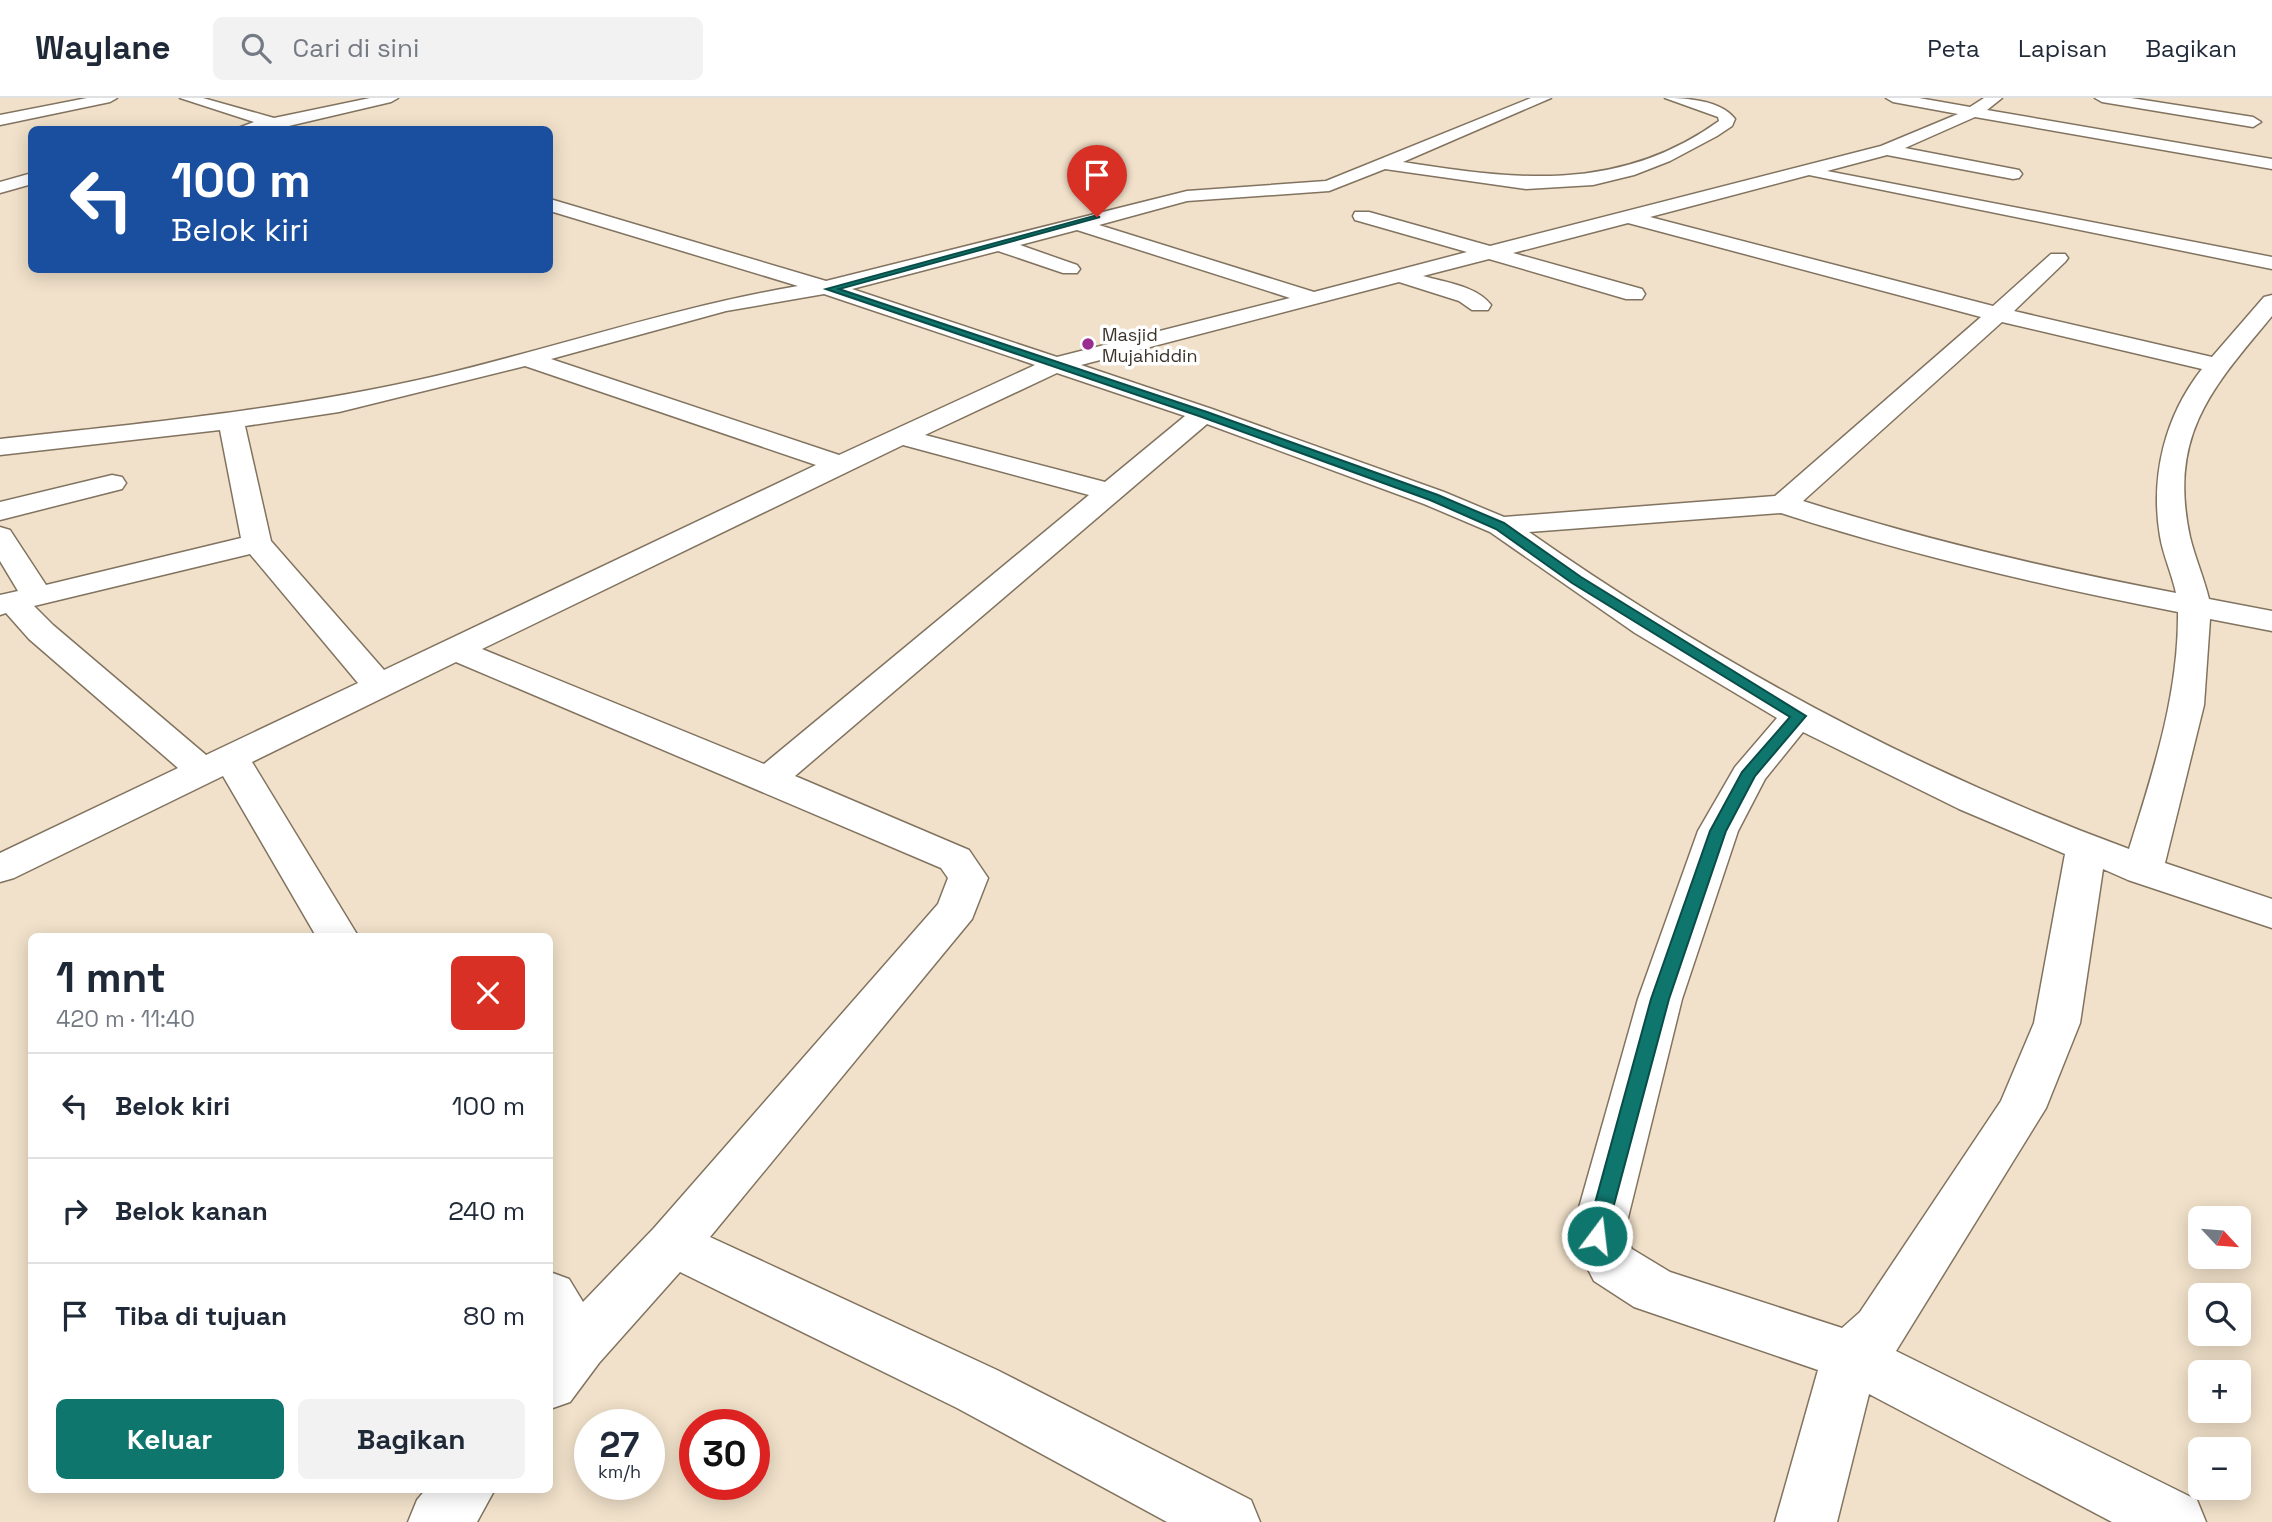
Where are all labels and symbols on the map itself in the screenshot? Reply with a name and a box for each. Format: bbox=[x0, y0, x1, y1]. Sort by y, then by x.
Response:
pin bbox=[1067, 145, 1127, 217]
place label: Masjid Mujahiddin bbox=[1102, 323, 1197, 367]
marker: Masjid Mujahiddin bbox=[1080, 336, 1096, 352]
position arrow bbox=[1560, 1199, 1634, 1273]
north arrow bbox=[2188, 1206, 2250, 1269]
speed limit sign: 30 bbox=[679, 1409, 770, 1500]

